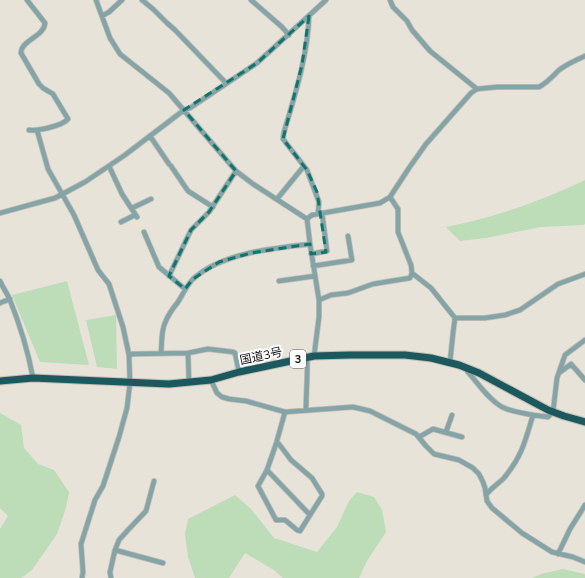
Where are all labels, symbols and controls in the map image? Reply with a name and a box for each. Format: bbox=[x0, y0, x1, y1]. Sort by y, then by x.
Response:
street label: 国道3号 bbox=[238, 344, 284, 368]
road number: 3 bbox=[290, 350, 306, 368]

